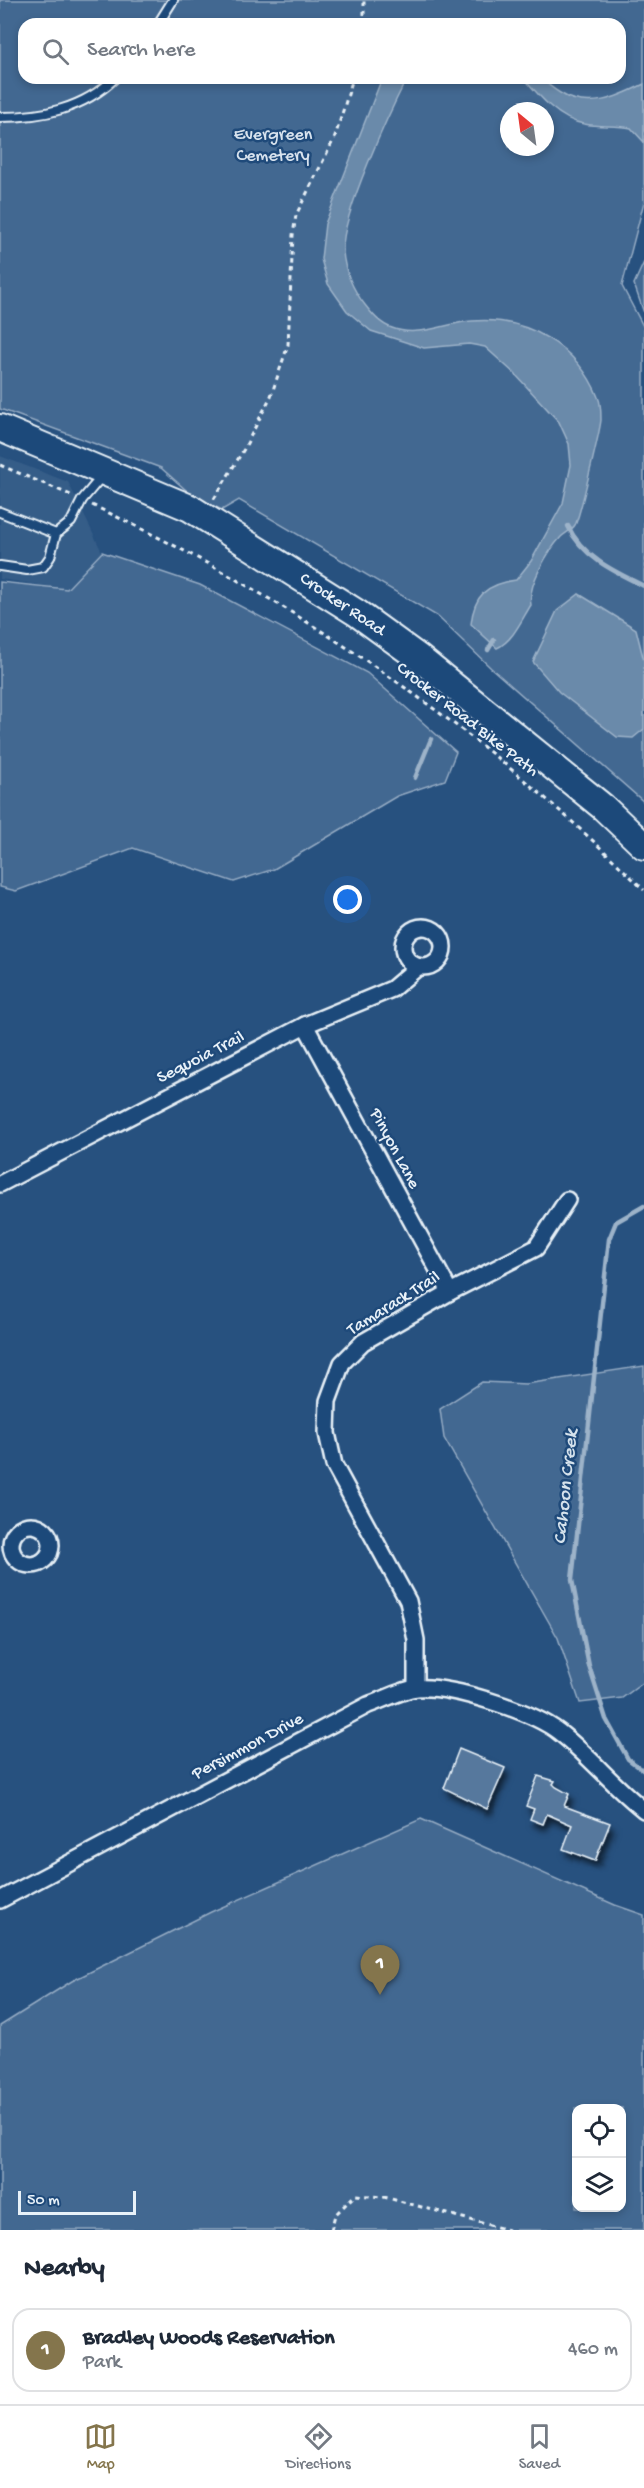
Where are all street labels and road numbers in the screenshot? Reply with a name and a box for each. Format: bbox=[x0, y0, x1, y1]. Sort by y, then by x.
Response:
street label: Crocker Road bbox=[295, 569, 390, 642]
street label: Crocker Road Bike Path bbox=[392, 658, 543, 782]
street label: Sequoia Trail bbox=[154, 1027, 248, 1089]
street label: Pinyon Lane bbox=[364, 1104, 424, 1193]
street label: Tamarack Trail bbox=[343, 1267, 444, 1341]
street label: Persimmon Drive bbox=[188, 1709, 308, 1786]

